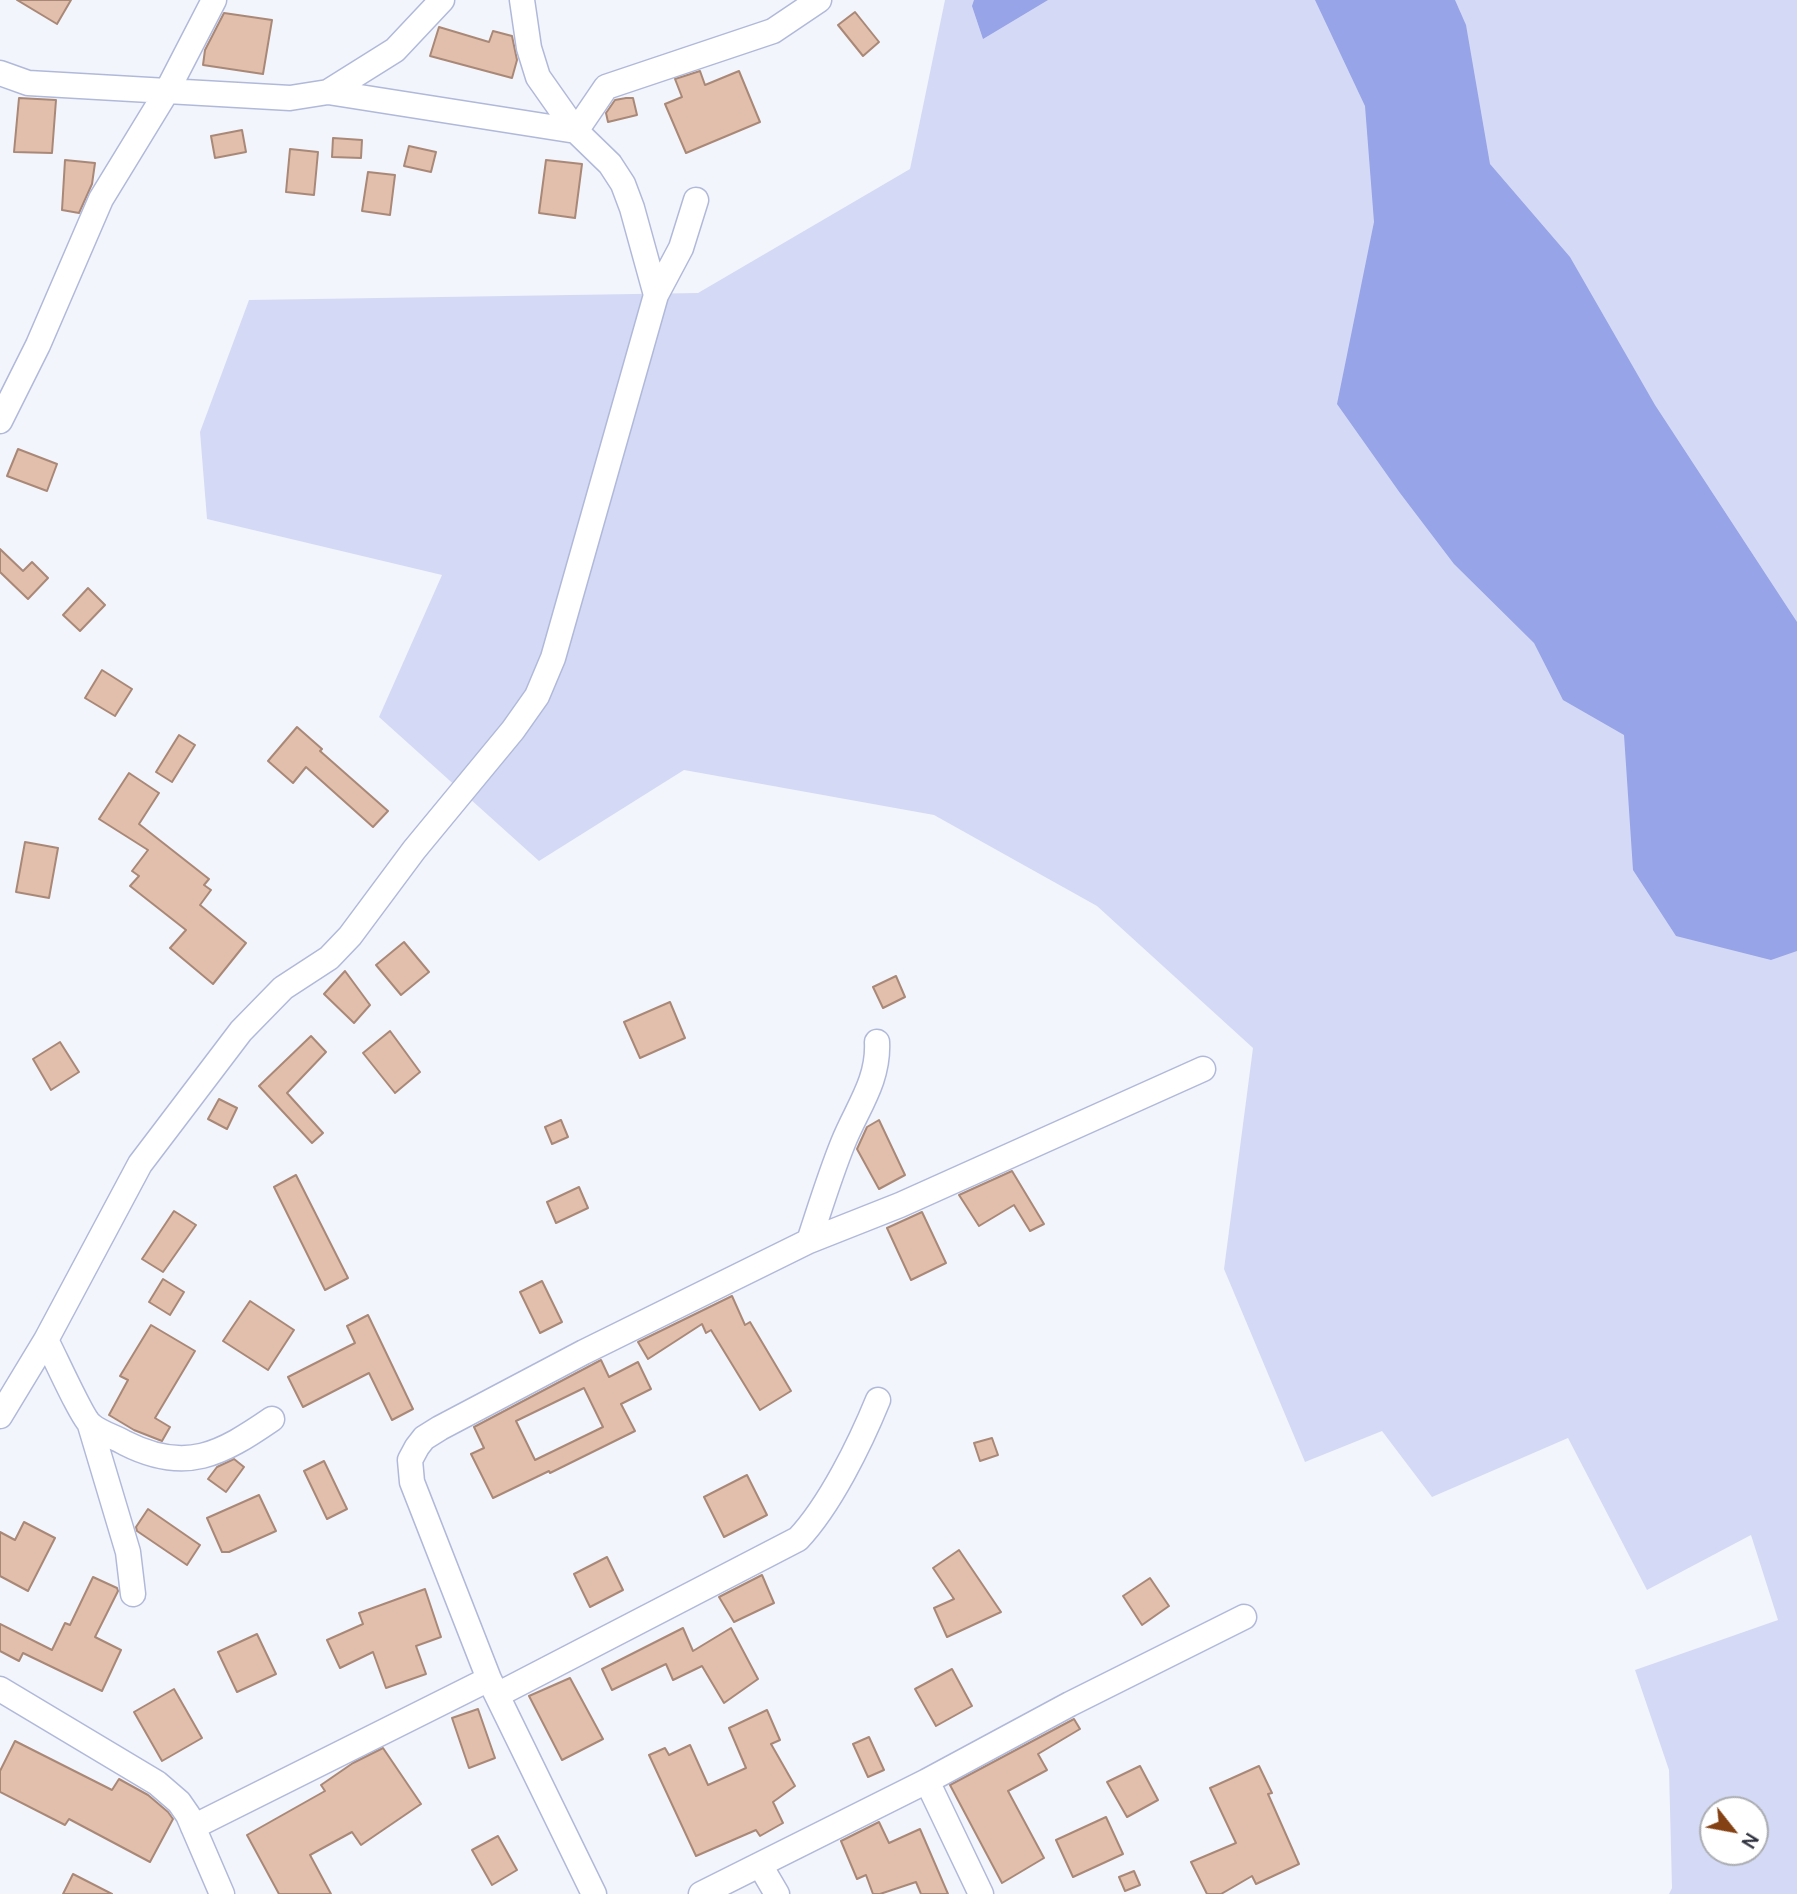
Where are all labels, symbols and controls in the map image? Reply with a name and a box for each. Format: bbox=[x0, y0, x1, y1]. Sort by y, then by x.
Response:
north arrow bbox=[1699, 1796, 1769, 1866]
text: N bbox=[1736, 1828, 1765, 1853]

